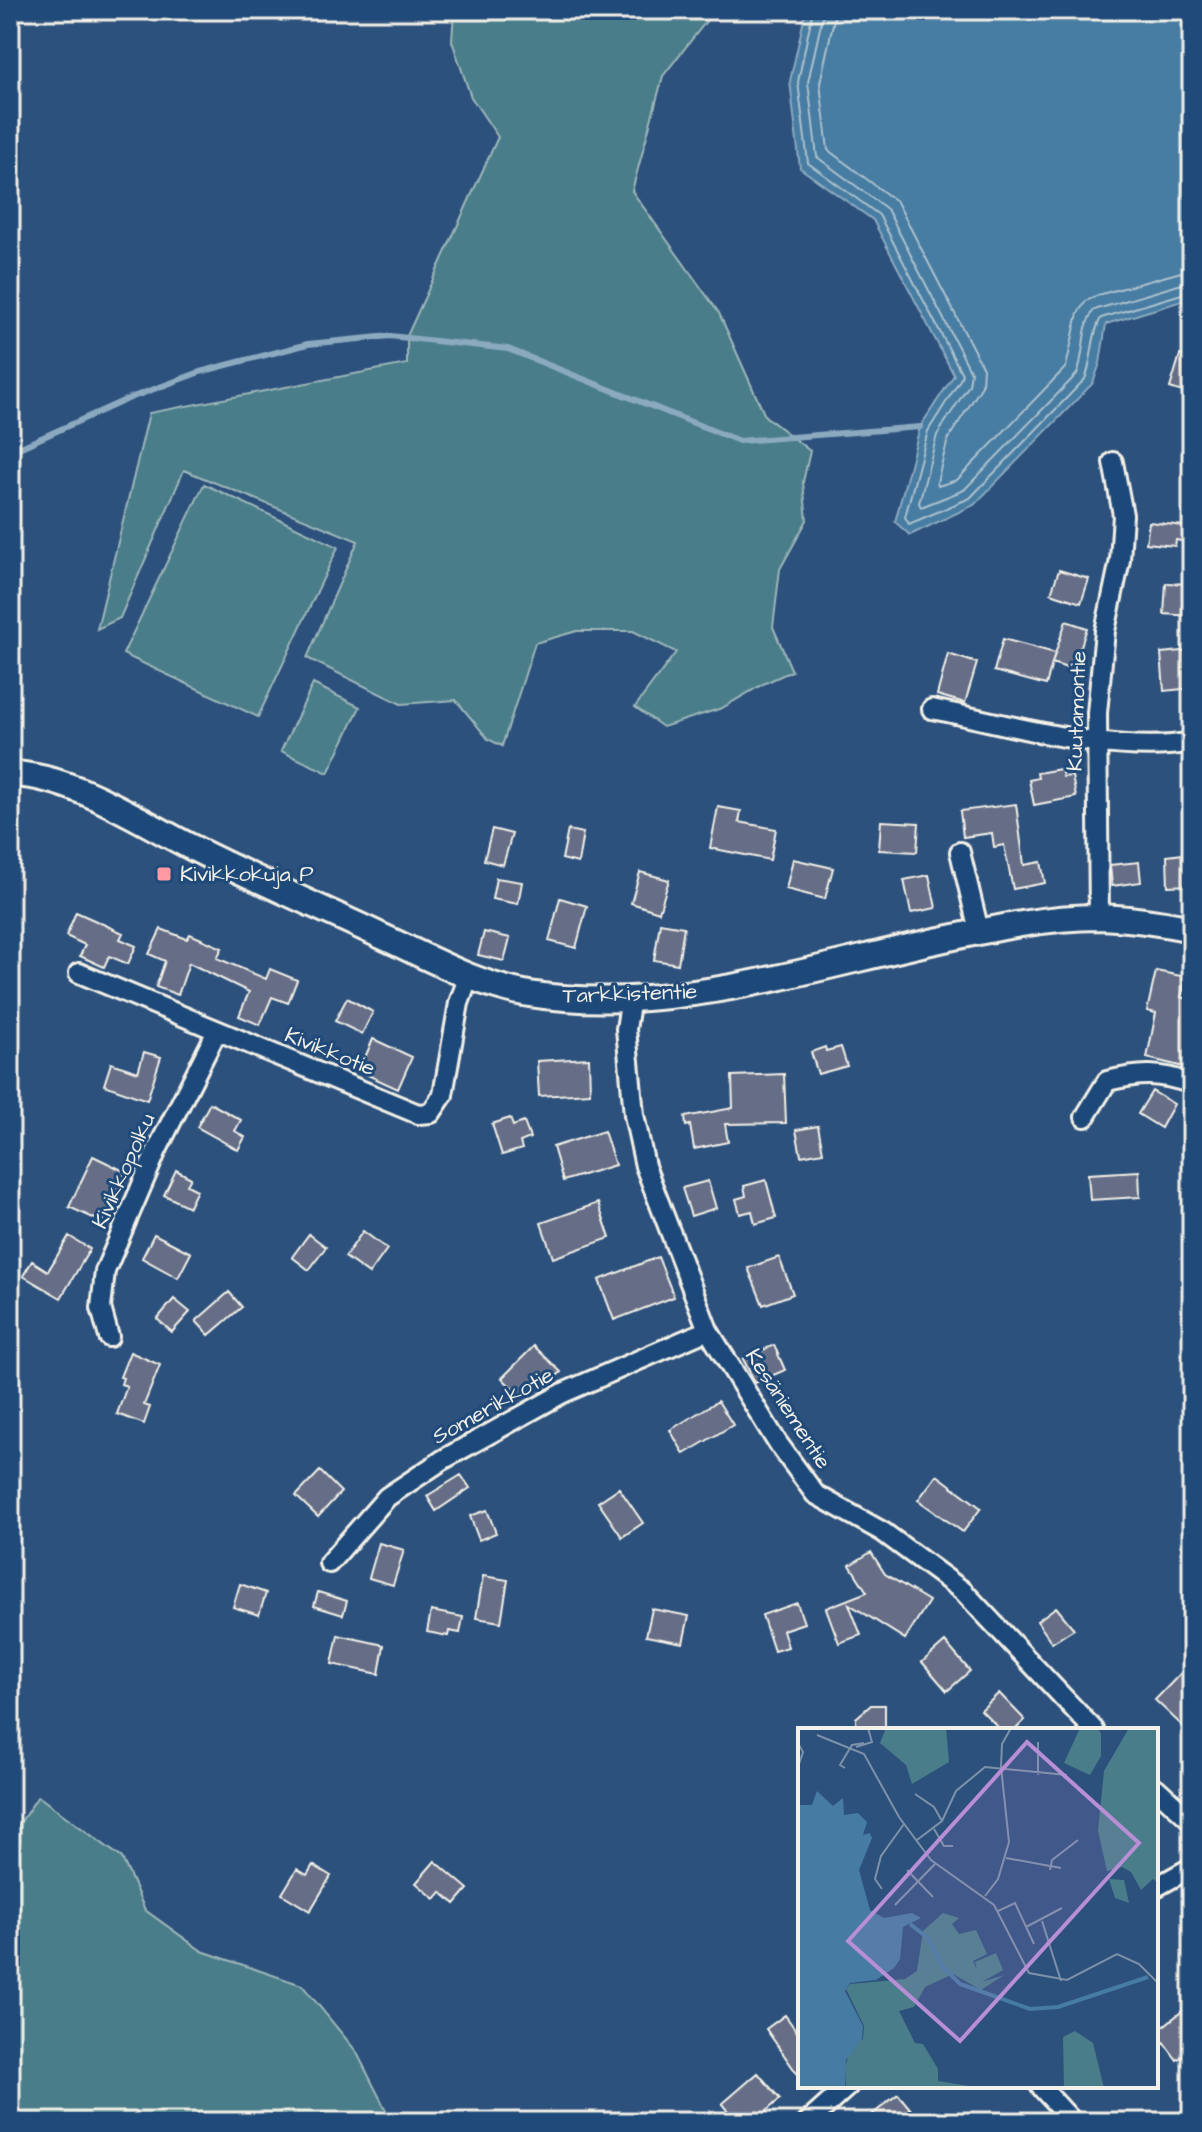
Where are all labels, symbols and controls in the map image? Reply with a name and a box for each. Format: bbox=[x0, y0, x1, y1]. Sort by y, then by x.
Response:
street label: Kuutamontie bbox=[1059, 650, 1095, 772]
place label: Kivikkokuja P bbox=[180, 859, 313, 890]
marker: Kivikkokuja P bbox=[155, 865, 173, 883]
street label: Tarkkistentie bbox=[562, 976, 698, 1012]
street label: Kivikkotie bbox=[280, 1020, 380, 1084]
street label: Kivikkopolku bbox=[85, 1108, 163, 1234]
street label: Kesäniementie bbox=[737, 1343, 839, 1475]
street label: Somerikkotie bbox=[427, 1360, 559, 1452]
inset map bbox=[798, 1728, 1158, 2088]

